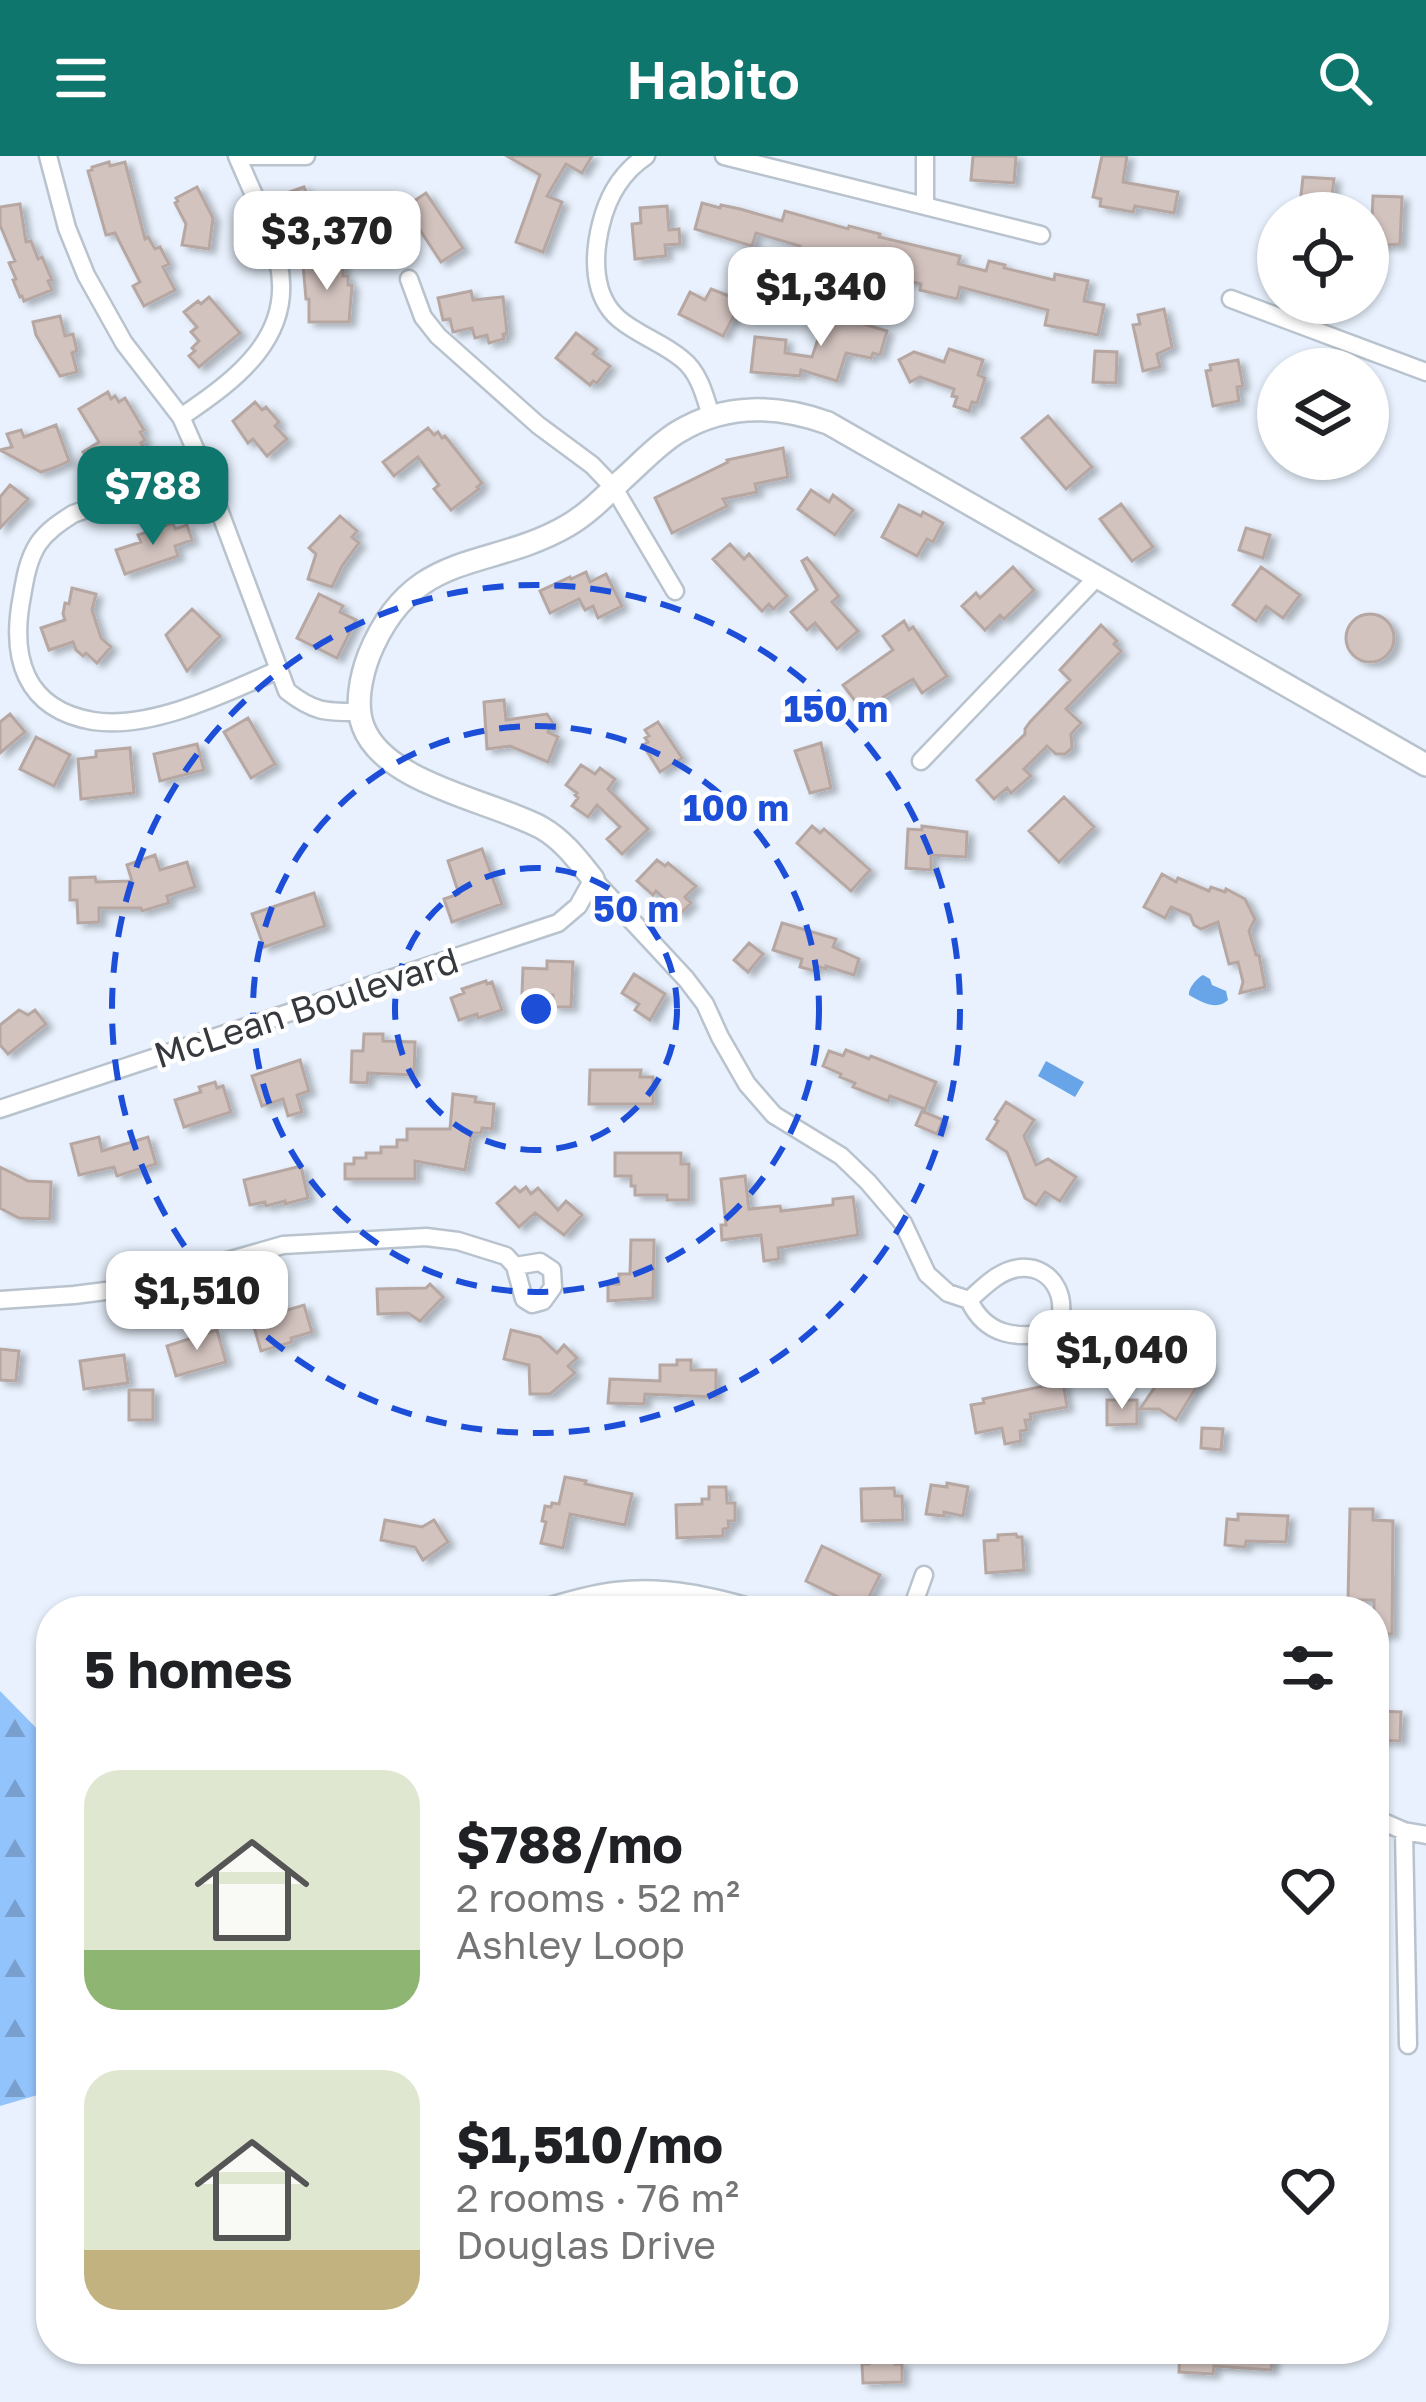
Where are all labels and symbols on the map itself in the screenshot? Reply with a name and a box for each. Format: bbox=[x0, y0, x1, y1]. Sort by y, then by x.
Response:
pin: $3,370 bbox=[229, 191, 425, 293]
pin: $1,340 bbox=[723, 247, 919, 349]
pin: $788 bbox=[82, 446, 224, 548]
text: 150 m bbox=[784, 687, 888, 730]
text: 100 m bbox=[683, 786, 789, 829]
text: 50 m bbox=[593, 887, 679, 930]
street label: McLean Boulevard bbox=[149, 938, 463, 1076]
centre of rings bbox=[515, 988, 557, 1030]
pin: $1,510 bbox=[99, 1251, 295, 1353]
pin: $1,040 bbox=[1024, 1310, 1220, 1412]

